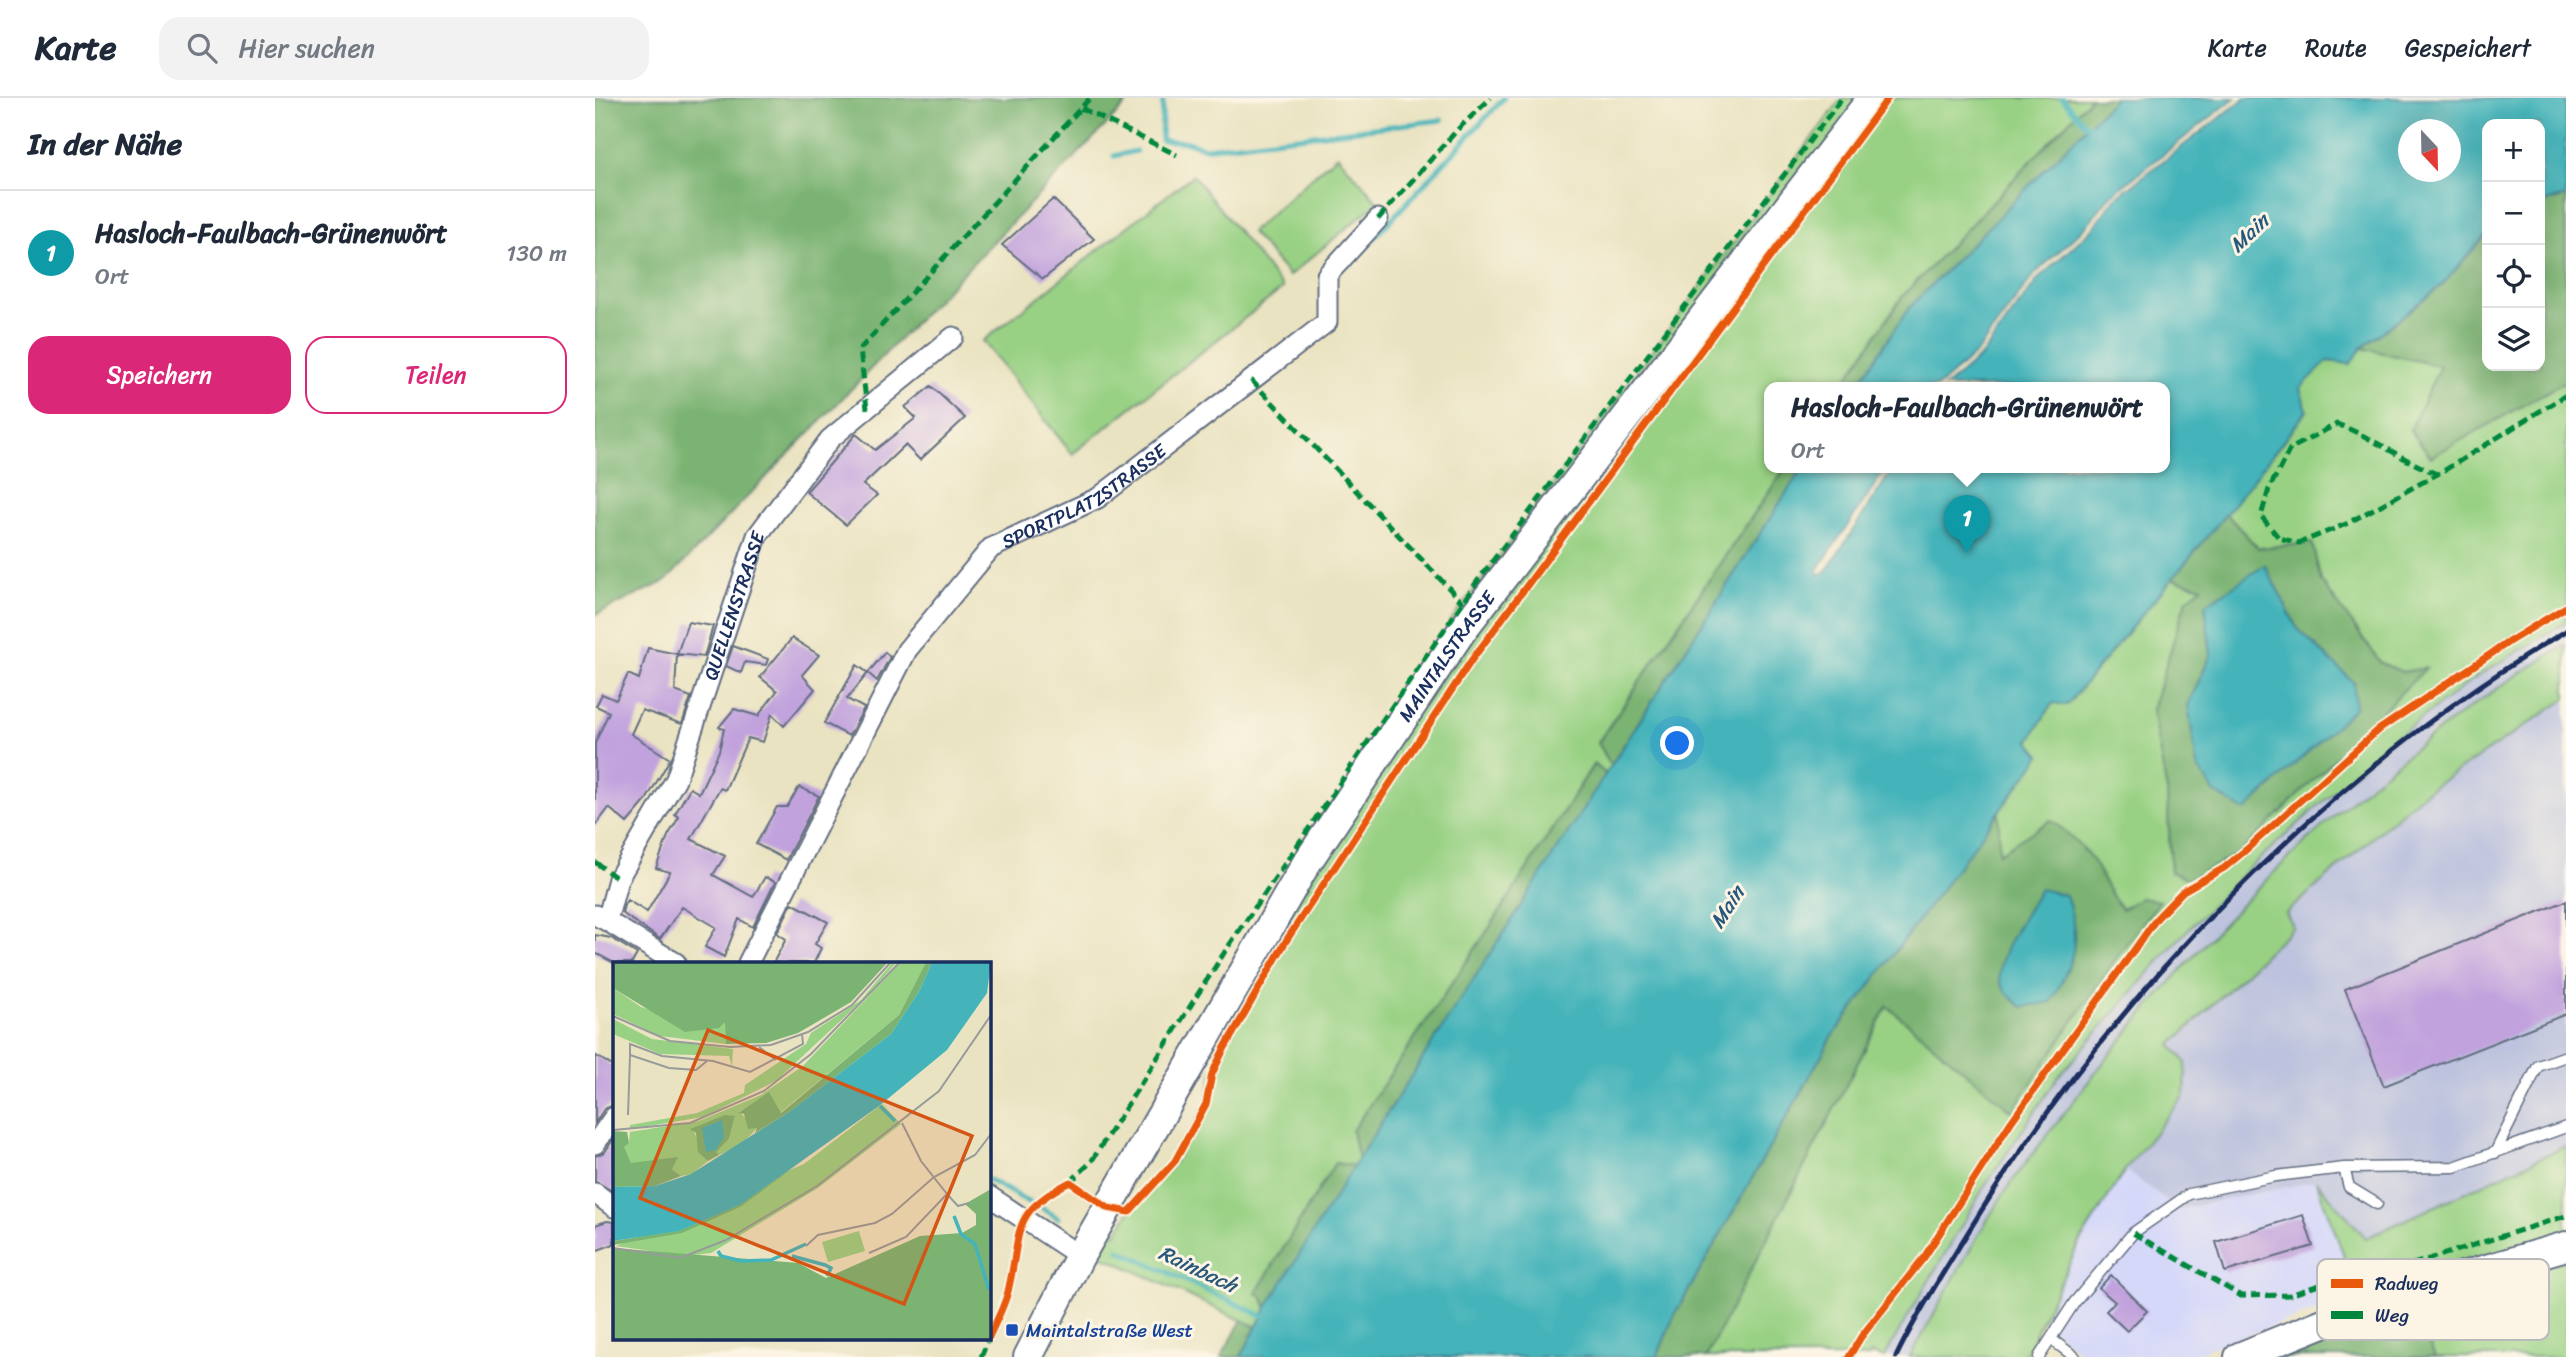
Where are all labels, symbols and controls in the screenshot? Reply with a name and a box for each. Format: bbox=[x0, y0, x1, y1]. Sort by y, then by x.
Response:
search box bbox=[159, 17, 649, 80]
text: Karte bbox=[35, 19, 117, 77]
text: Hier suchen bbox=[239, 25, 375, 71]
text: Karte bbox=[2208, 27, 2267, 69]
text: Route bbox=[2305, 27, 2367, 69]
text: Gespeichert bbox=[2405, 27, 2531, 69]
icon: search bbox=[183, 29, 221, 67]
text: In der Nähe bbox=[28, 117, 182, 171]
north arrow bbox=[2398, 119, 2461, 182]
map controls bbox=[2482, 119, 2545, 371]
button: + bbox=[2482, 119, 2545, 182]
button: − bbox=[2482, 182, 2545, 245]
water label: Main bbox=[2220, 202, 2280, 262]
text: Hasloch-Faulbach-Grünenwört bbox=[95, 210, 447, 256]
text: 1 bbox=[46, 233, 56, 274]
text: 130 m bbox=[506, 233, 567, 274]
button: locate bbox=[2482, 245, 2545, 308]
text: Ort bbox=[95, 256, 129, 297]
button: layers bbox=[2482, 308, 2545, 371]
button: Speichern bbox=[28, 336, 291, 414]
button: Teilen bbox=[305, 336, 567, 414]
popup bbox=[1764, 382, 2170, 473]
text: Hasloch-Faulbach-Grünenwört bbox=[1791, 384, 2143, 430]
text: Ort bbox=[1791, 430, 1825, 471]
street label: SPORTPLATZSTRASSE bbox=[996, 434, 1175, 558]
pin: 1 bbox=[1944, 495, 1990, 553]
street label: QUELLENSTRASSE bbox=[694, 526, 775, 685]
street label: MAINTALSTRASSE bbox=[1389, 583, 1505, 729]
your location bbox=[1660, 726, 1694, 760]
water label: Main bbox=[1699, 876, 1756, 936]
inset map bbox=[613, 962, 991, 1340]
water label: Rainbach bbox=[1152, 1234, 1246, 1305]
legend bbox=[2317, 1259, 2549, 1340]
text: Radweg bbox=[2375, 1267, 2439, 1300]
text: Weg bbox=[2375, 1299, 2409, 1332]
place label: Maintalstraße West bbox=[1026, 1314, 1193, 1347]
marker: Maintalstraße West bbox=[1004, 1322, 1020, 1338]

